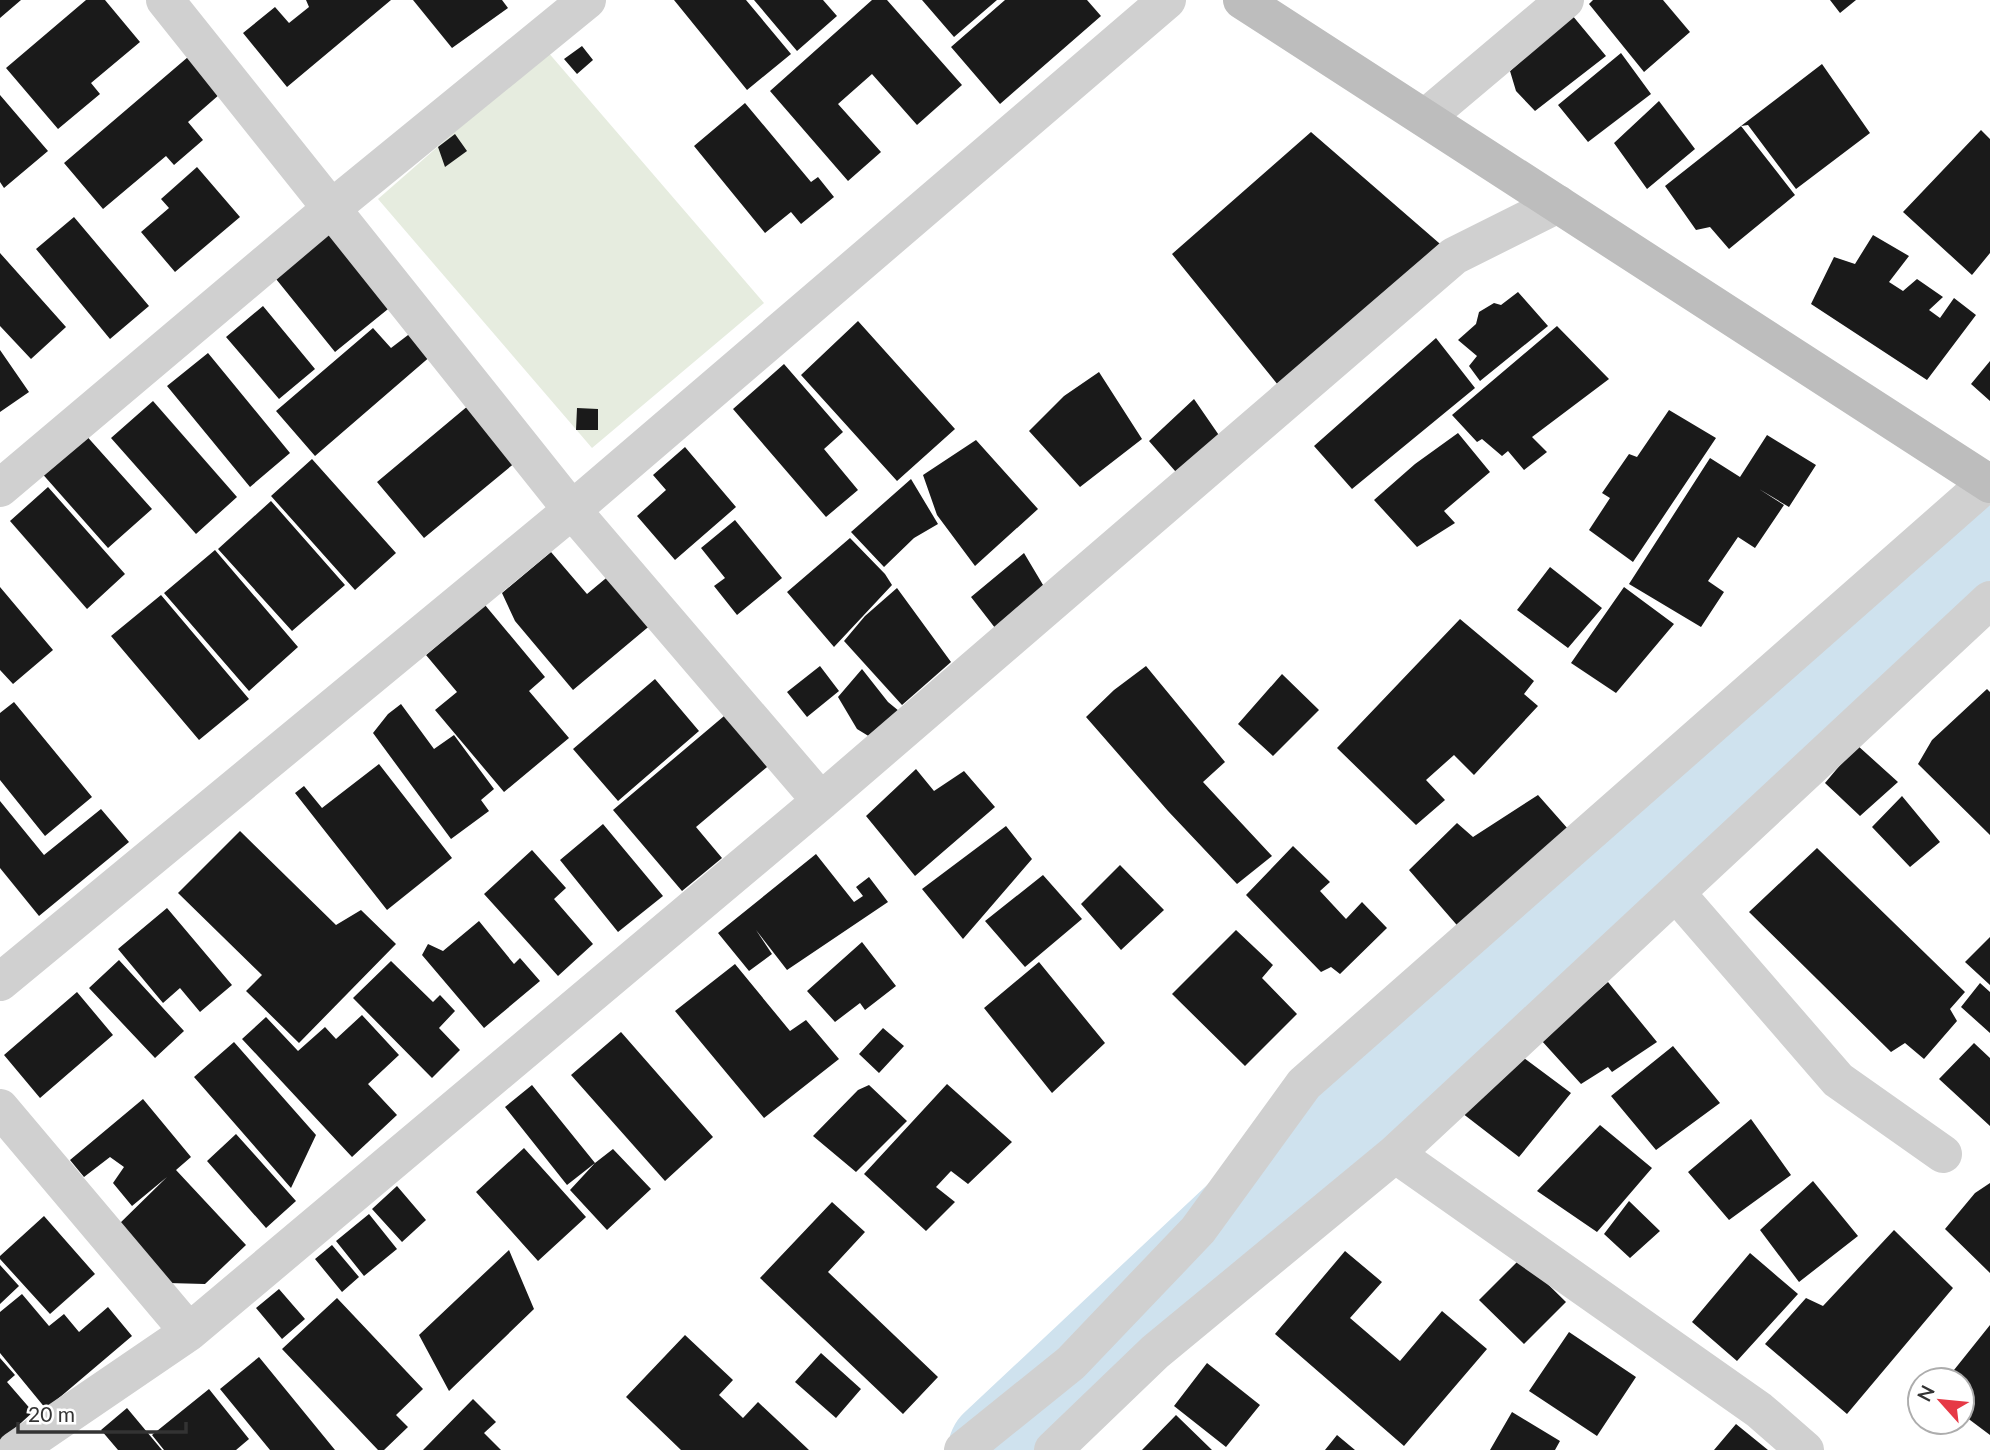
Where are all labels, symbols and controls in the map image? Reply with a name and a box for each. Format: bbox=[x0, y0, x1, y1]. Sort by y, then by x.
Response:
north arrow bbox=[1906, 1366, 1976, 1436]
text: N bbox=[1912, 1381, 1939, 1405]
scale bar bbox=[18, 1390, 186, 1434]
text: 20 m bbox=[28, 1401, 75, 1426]

